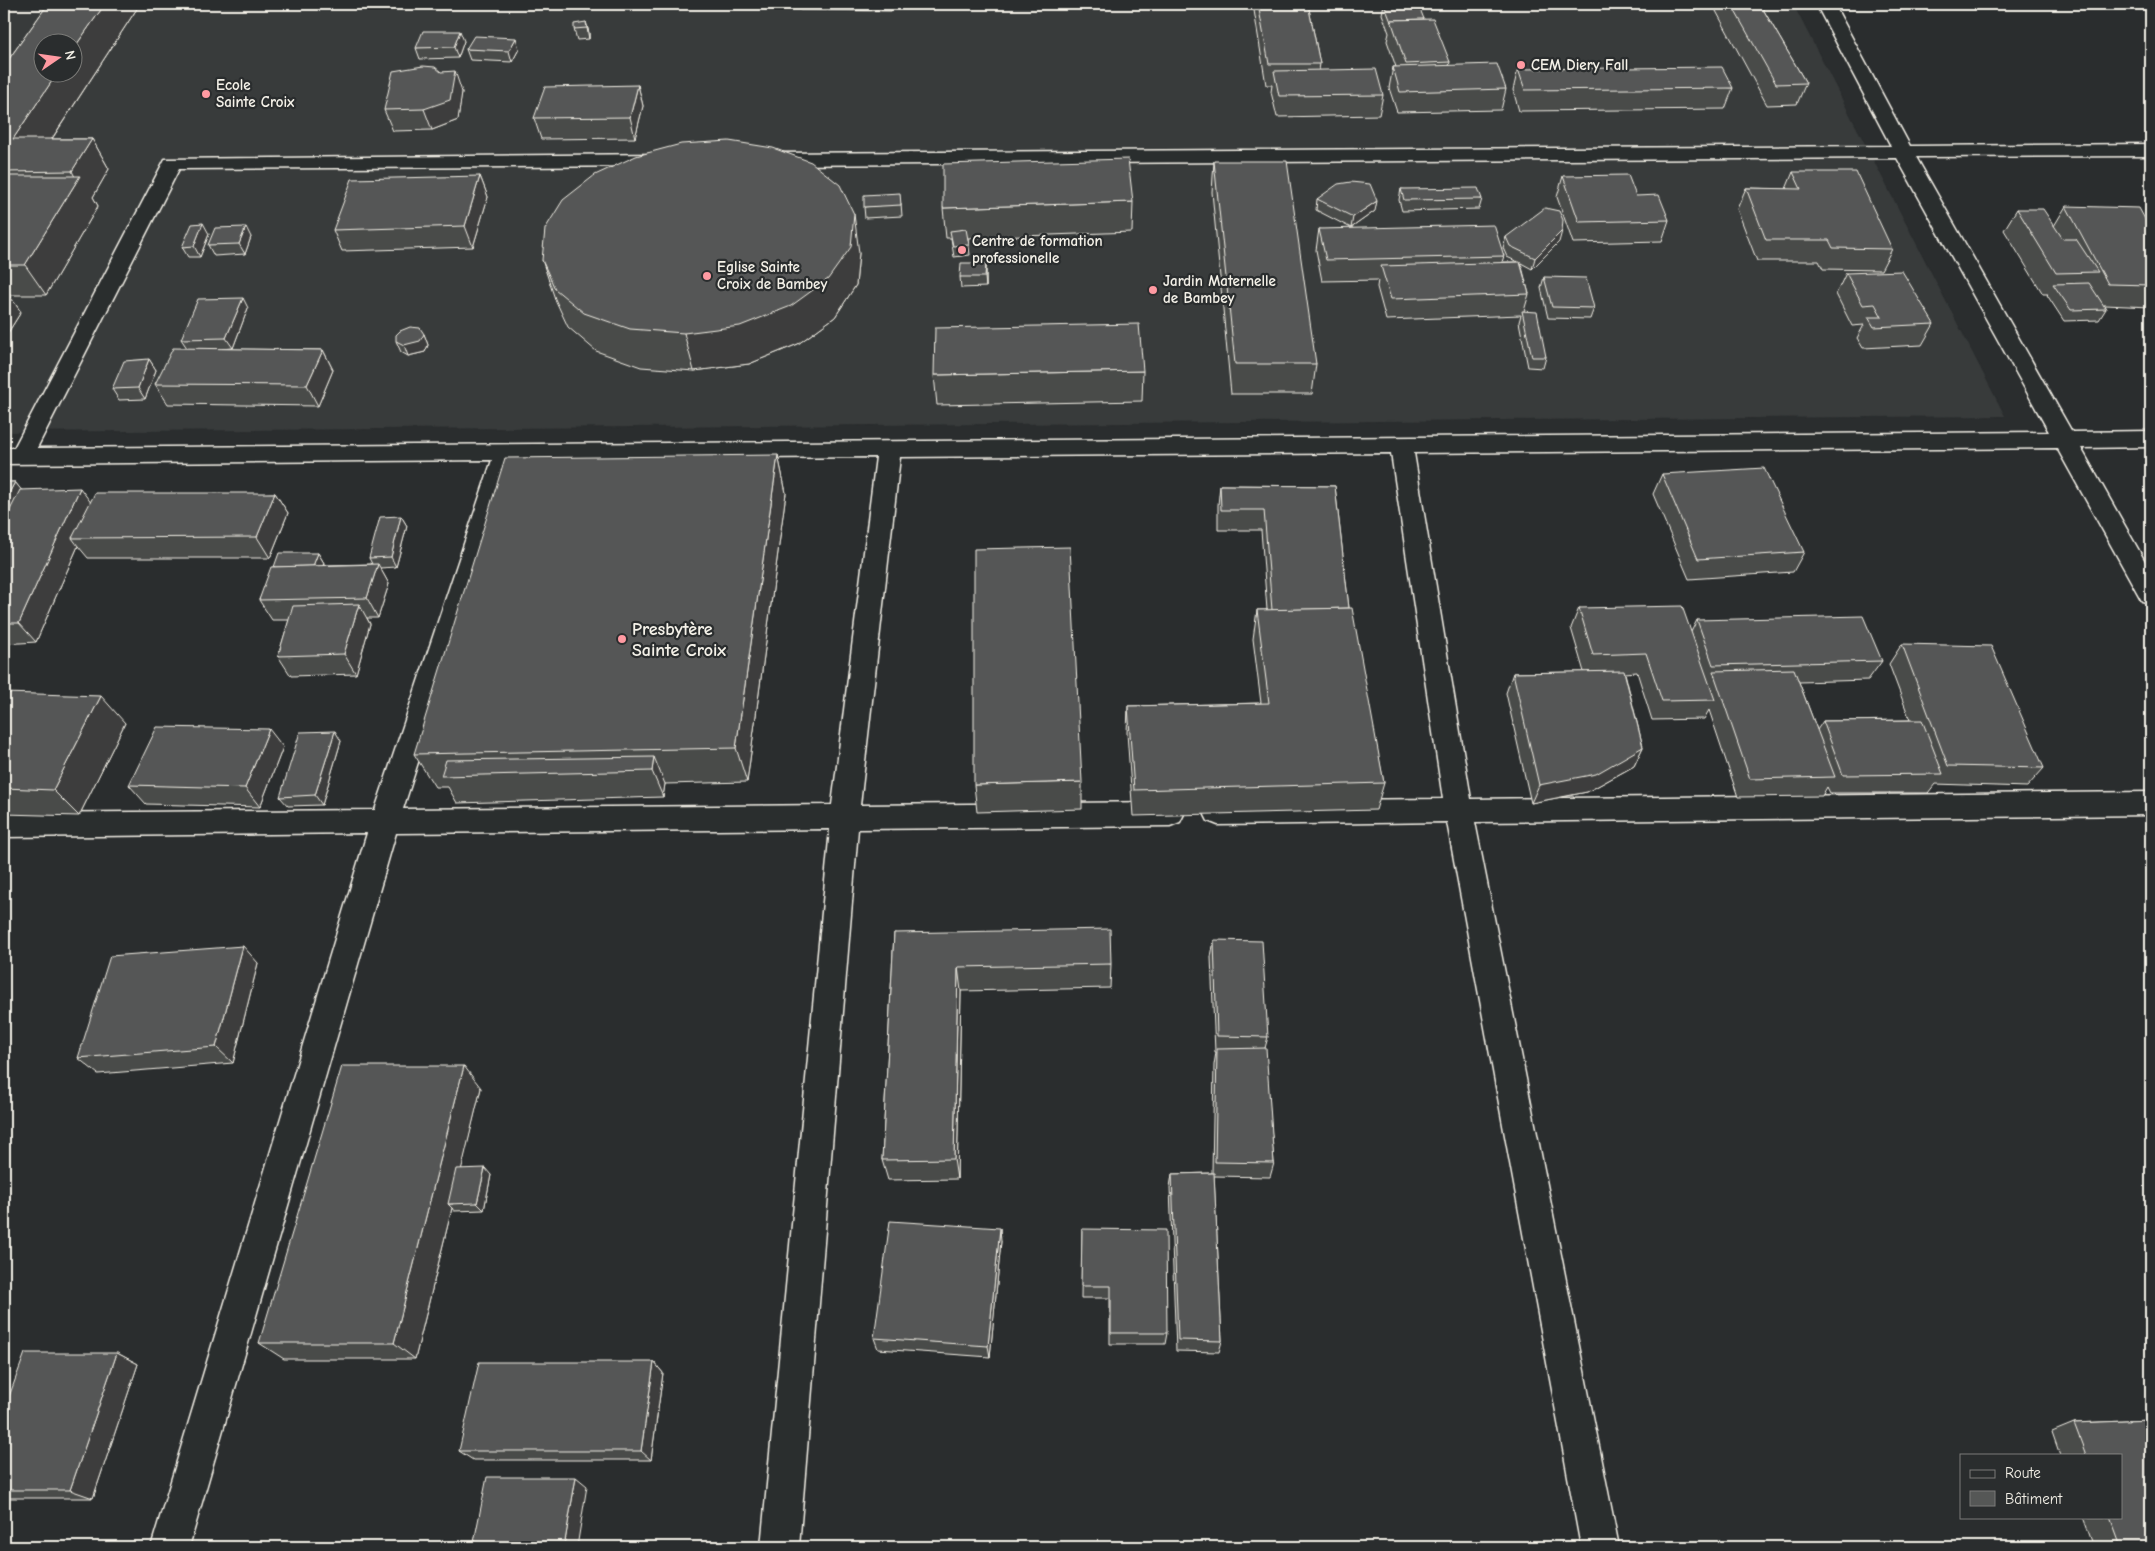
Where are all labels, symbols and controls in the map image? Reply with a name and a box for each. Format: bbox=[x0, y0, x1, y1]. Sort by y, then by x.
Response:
north arrow bbox=[32, 32, 82, 82]
text: N bbox=[61, 49, 79, 62]
place label: CEM Diery Fall bbox=[1531, 56, 1628, 74]
marker: CEM Diery Fall bbox=[1515, 59, 1527, 71]
place label: Ecole Sainte Croix bbox=[216, 76, 295, 111]
marker: Ecole Sainte Croix bbox=[200, 88, 212, 100]
place label: Centre de formation professionelle bbox=[972, 232, 1103, 267]
marker: Centre de formation professionelle bbox=[956, 244, 968, 256]
place label: Eglise Sainte Croix de Bambey bbox=[717, 258, 827, 293]
marker: Eglise Sainte Croix de Bambey bbox=[701, 270, 713, 282]
place label: Jardin Maternelle de Bambey bbox=[1163, 272, 1276, 307]
marker: Jardin Maternelle de Bambey bbox=[1147, 284, 1159, 296]
place label: Presbytère Sainte Croix bbox=[632, 619, 726, 661]
marker: Presbytère Sainte Croix bbox=[616, 633, 628, 645]
legend bbox=[1960, 1454, 2122, 1518]
text: Route bbox=[2005, 1464, 2041, 1482]
text: Bâtiment bbox=[2005, 1490, 2063, 1508]

